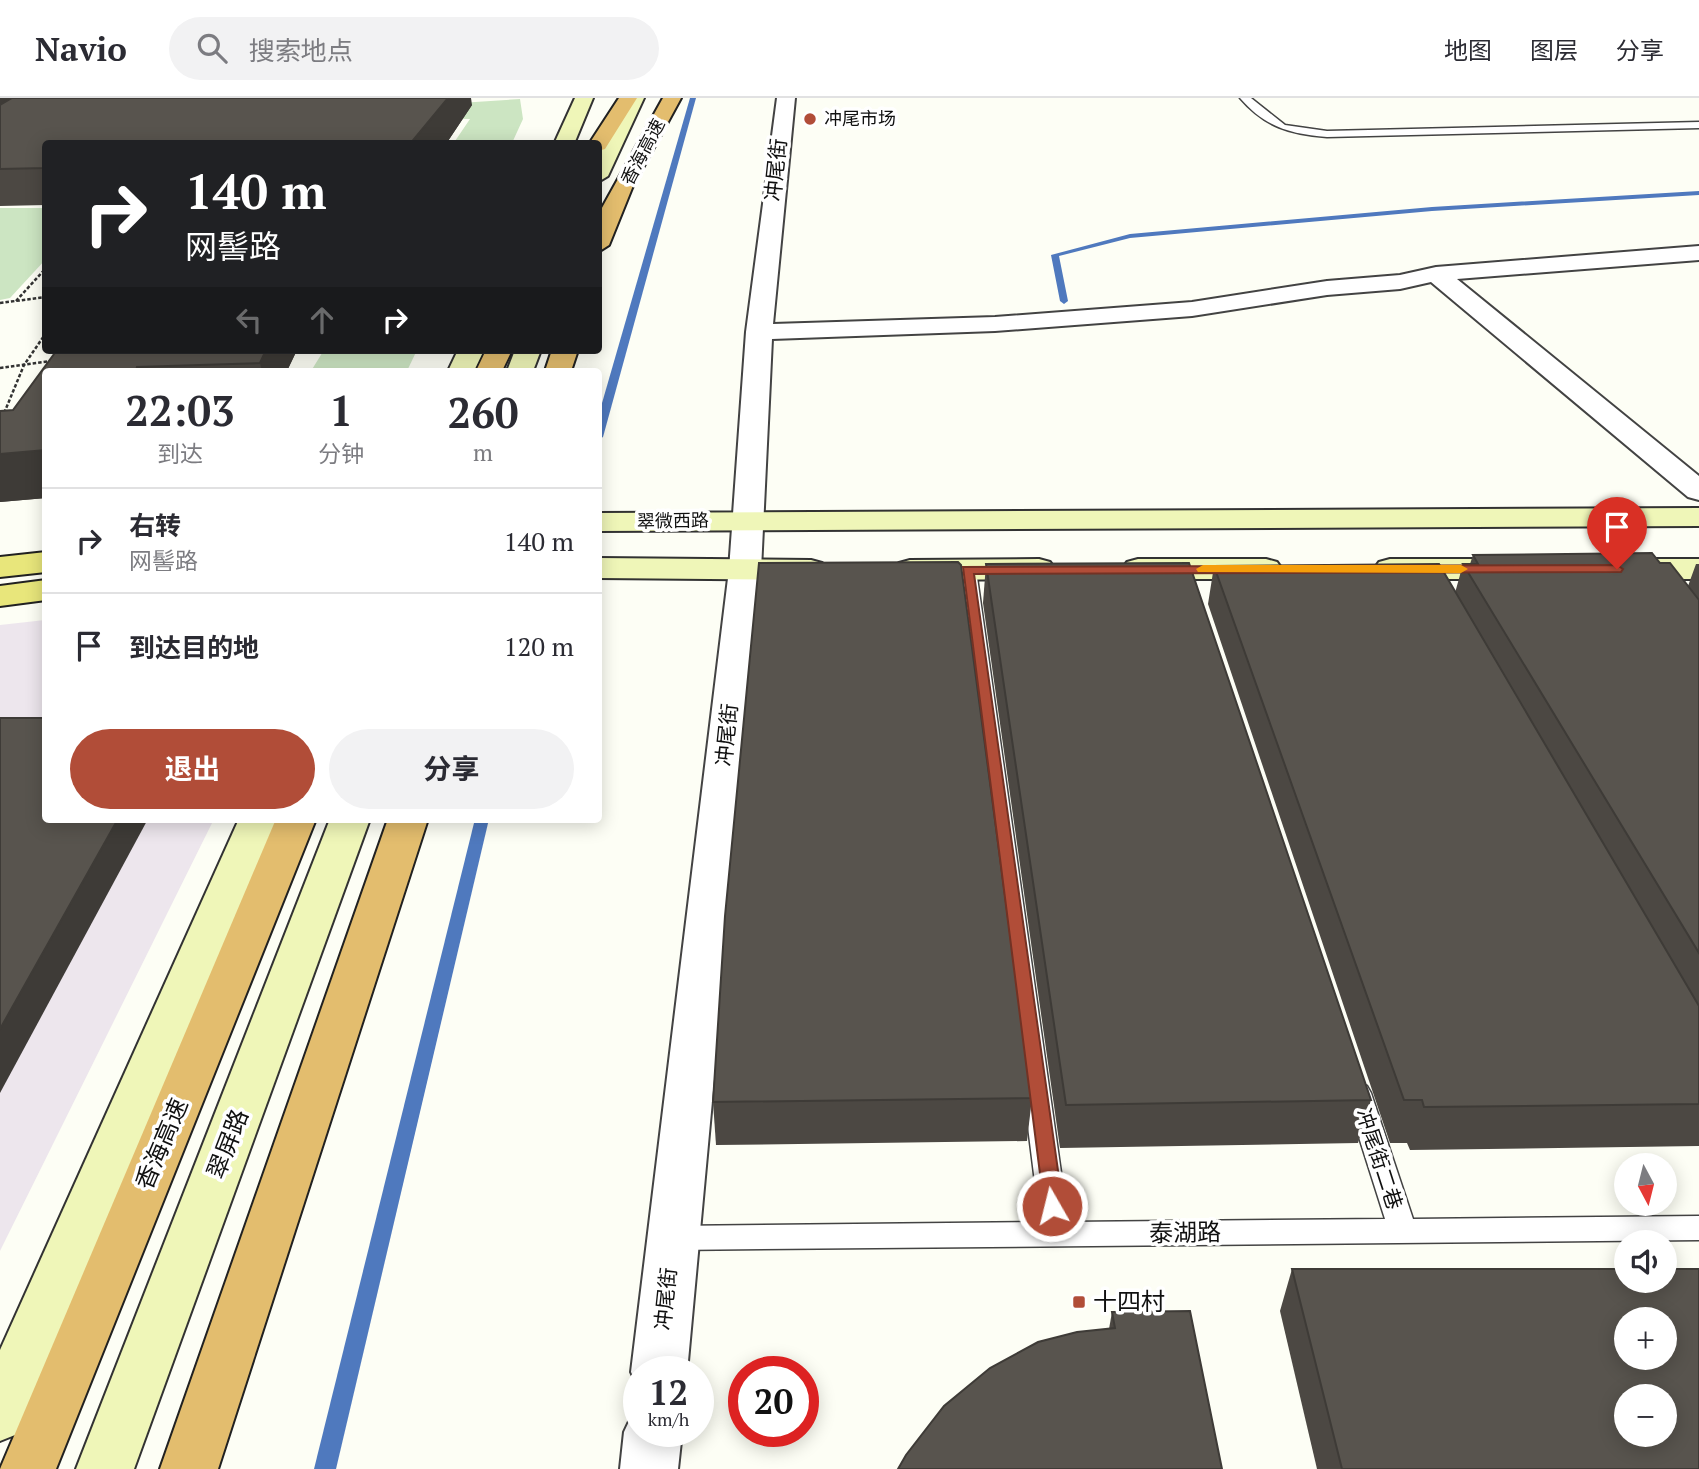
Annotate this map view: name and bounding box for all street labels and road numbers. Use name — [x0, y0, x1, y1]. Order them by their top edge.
street label: 香海高速 — [615, 114, 670, 189]
street label: 冲尾街 — [758, 137, 792, 203]
street label: 翠微西路 — [637, 507, 709, 533]
street label: 冲尾街 — [709, 702, 743, 768]
street label: 香海高速 — [128, 1093, 195, 1194]
street label: 翠屏路 — [199, 1104, 255, 1183]
street label: 冲尾街二巷 — [1350, 1104, 1409, 1213]
street label: 泰湖路 — [1149, 1215, 1221, 1249]
street label: 冲尾街 — [648, 1266, 682, 1332]

